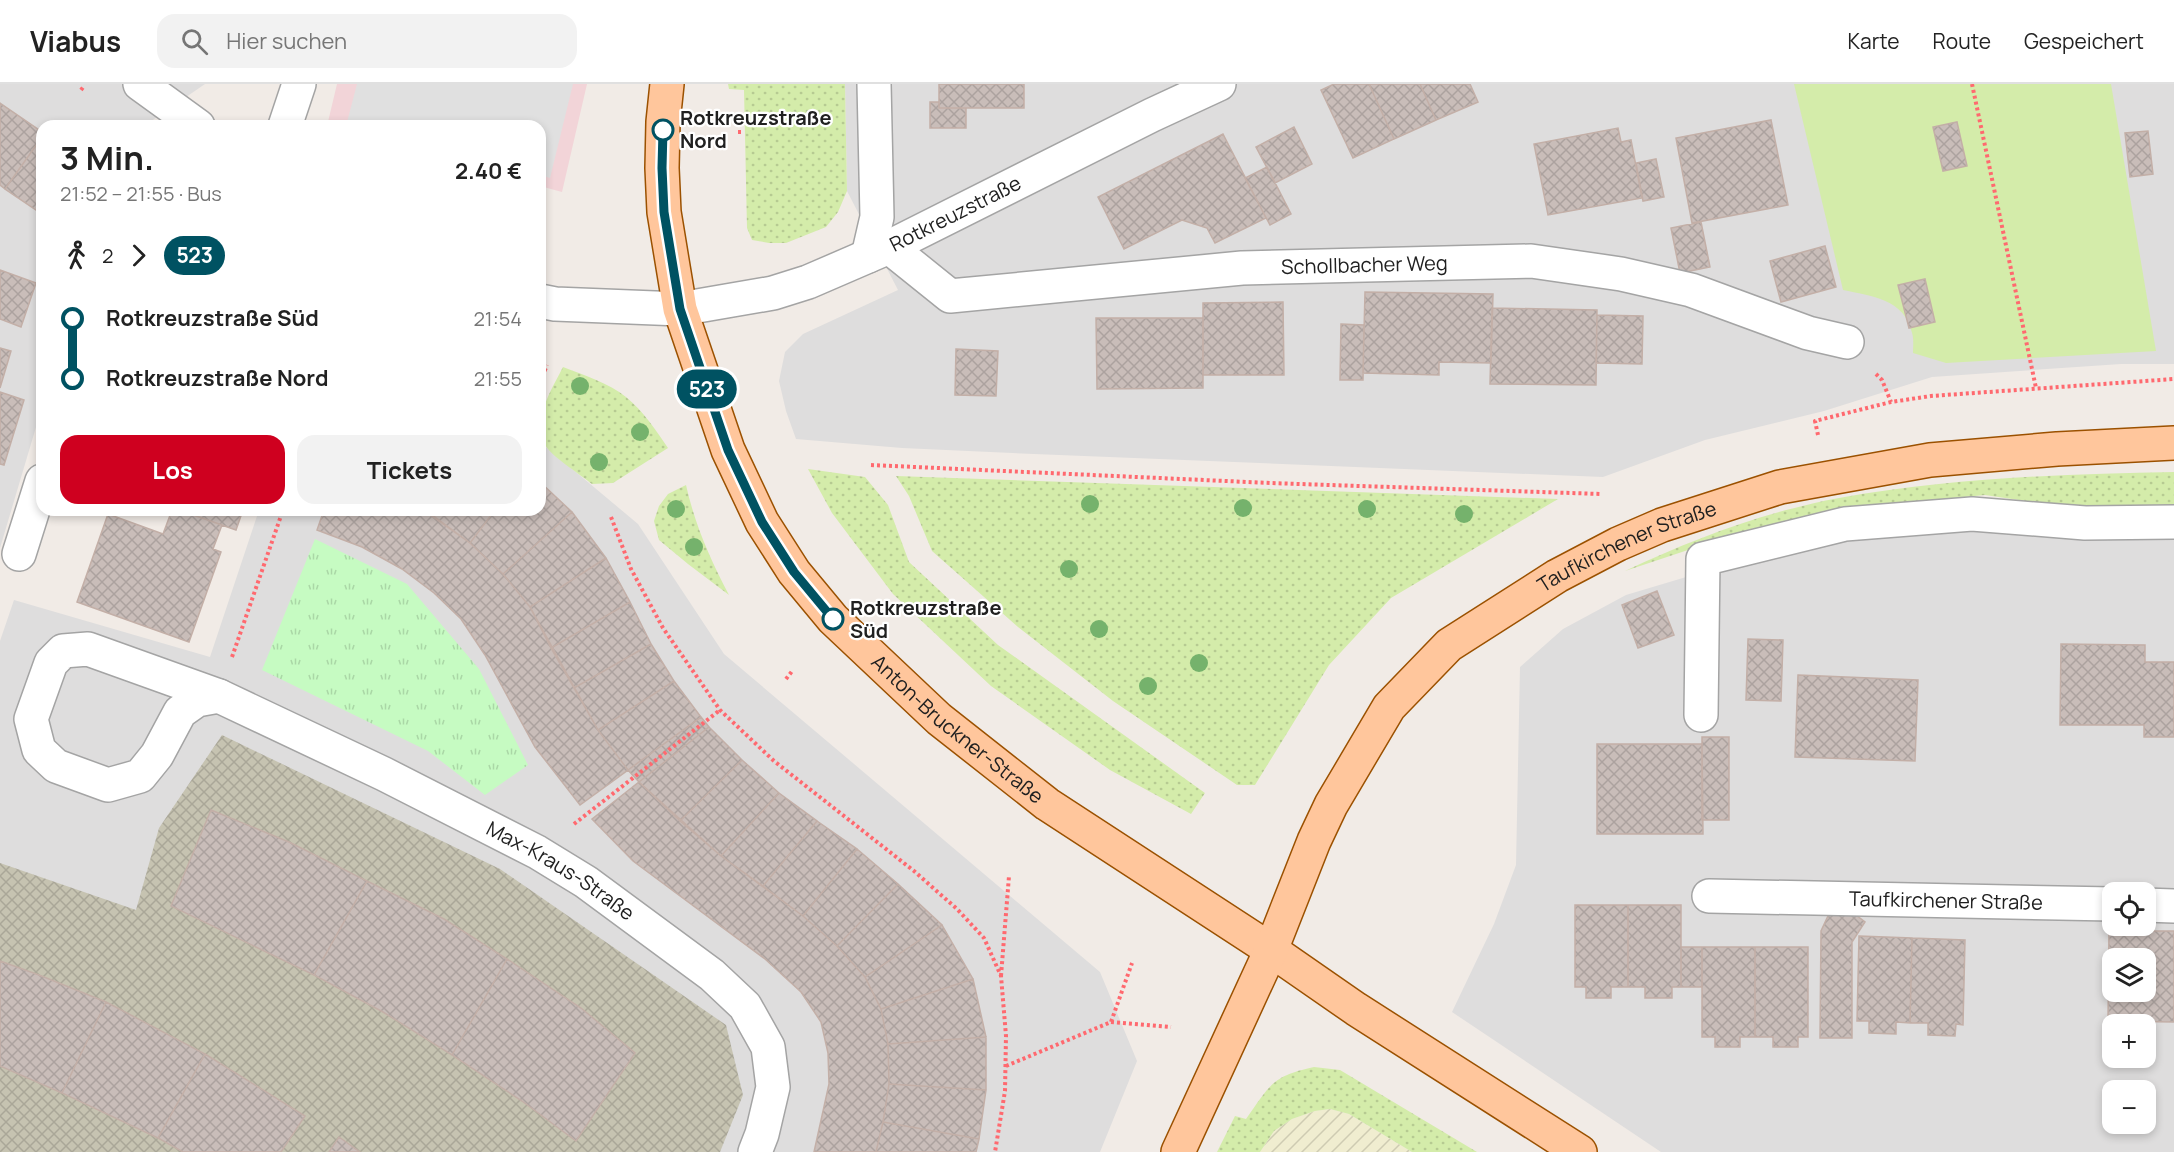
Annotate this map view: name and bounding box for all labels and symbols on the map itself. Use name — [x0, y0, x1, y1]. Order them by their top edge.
place label: Rotkreuzstraße Nord — [680, 104, 831, 154]
marker: Rotkreuzstraße Nord — [652, 119, 674, 141]
street label: Rotkreuzstraße — [885, 169, 1025, 258]
street label: Schollbacher Weg — [1281, 249, 1448, 280]
line badge: 523 — [672, 370, 742, 408]
street label: Taufkirchener Straße — [1532, 494, 1720, 598]
place label: Rotkreuzstraße Süd — [850, 594, 1001, 644]
marker: Rotkreuzstraße Süd — [822, 608, 844, 630]
street label: Anton-Bruckner-Straße — [866, 648, 1050, 809]
street label: Max-Kraus-Straße — [482, 815, 640, 926]
street label: Taufkirchener Straße — [1849, 885, 2043, 916]

